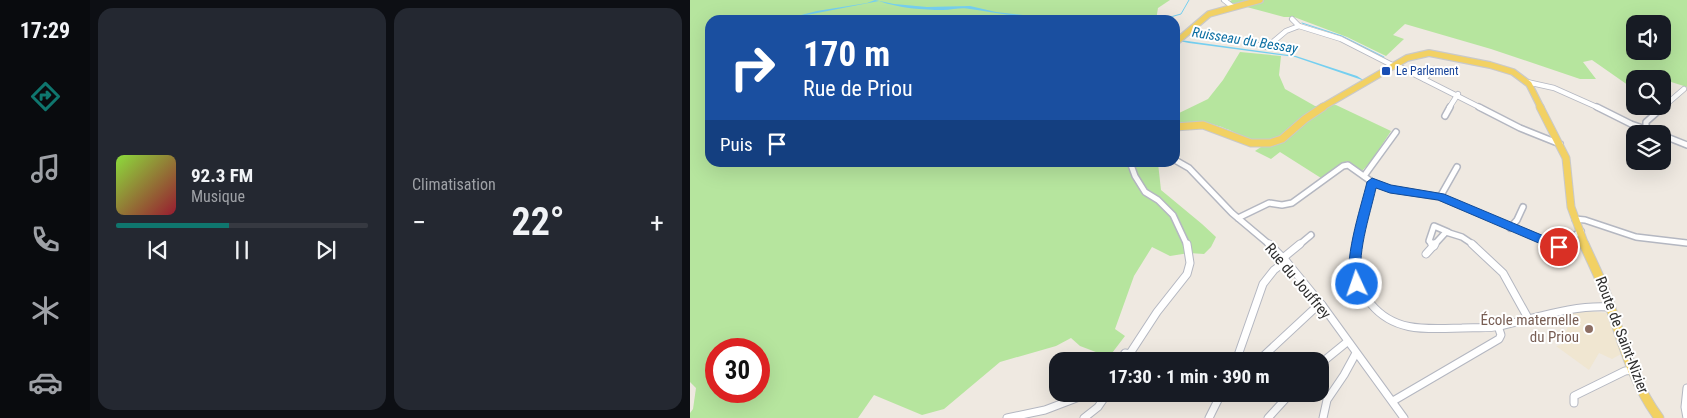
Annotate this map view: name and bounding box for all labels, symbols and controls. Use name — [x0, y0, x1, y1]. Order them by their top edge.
map controls — [1626, 15, 1671, 170]
button: sound — [1626, 15, 1671, 60]
text: 17:29 — [20, 18, 70, 43]
water label: Ruisseau du Bessay — [1191, 24, 1299, 56]
text: 170 m — [803, 34, 890, 75]
icon: right — [720, 35, 785, 100]
place label: Le Parlement — [1396, 64, 1459, 78]
marker: Le Parlement — [1380, 65, 1392, 77]
button: search — [1626, 70, 1671, 115]
text: Rue de Priou — [803, 76, 913, 101]
icon: directions — [28, 79, 63, 114]
button: layers — [1626, 125, 1671, 170]
icon: arrive — [763, 130, 791, 158]
text: Puis — [720, 133, 753, 156]
icon: music — [28, 151, 63, 186]
text: 92.3 FM — [191, 164, 253, 187]
text: Climatisation — [412, 175, 496, 194]
text: Musique — [191, 187, 245, 206]
text: 22° — [511, 200, 565, 244]
text: − — [412, 206, 426, 239]
text: + — [650, 206, 664, 239]
icon: phone — [28, 222, 63, 257]
pin — [1538, 226, 1580, 268]
icon: arrive — [1545, 233, 1573, 261]
icon: previous — [144, 236, 172, 264]
icon: pause — [228, 236, 256, 264]
icon: next — [312, 236, 340, 264]
street label: Rue du Jouffrey — [1261, 240, 1335, 322]
position arrow — [1330, 257, 1382, 309]
street label: Route de Saint-Nizier — [1591, 274, 1653, 396]
icon: climate — [28, 293, 63, 328]
place label: École maternelle du Priou — [1481, 311, 1579, 346]
marker: École maternelle du Priou — [1583, 323, 1595, 335]
speed limit sign: 30 — [705, 338, 770, 403]
icon: car — [28, 365, 63, 400]
text: 17:30 · 1 min · 390 m — [1108, 365, 1270, 388]

